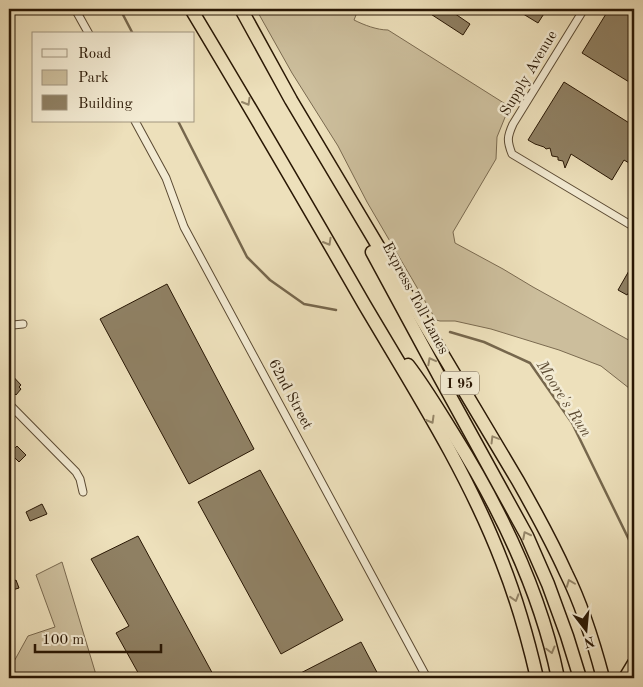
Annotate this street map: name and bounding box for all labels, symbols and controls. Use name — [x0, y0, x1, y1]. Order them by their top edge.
street label: Supply Avenue — [498, 28, 561, 119]
legend — [32, 32, 195, 122]
text: Road — [78, 47, 112, 62]
text: Park — [78, 71, 109, 86]
text: Building — [78, 97, 133, 112]
one-way arrow — [240, 97, 250, 106]
one-way arrow — [322, 237, 332, 246]
street label: Express Toll Lanes — [379, 240, 451, 357]
street label: 62nd Street — [265, 357, 314, 432]
water label: Moore's Run — [532, 357, 594, 440]
one-way arrow — [427, 358, 437, 367]
road number: I 95 — [441, 372, 479, 394]
one-way arrow — [425, 414, 435, 423]
one-way arrow — [490, 436, 500, 445]
one-way arrow — [522, 531, 532, 540]
one-way arrow — [566, 579, 576, 587]
one-way arrow — [509, 593, 519, 602]
north arrow — [560, 604, 610, 654]
scale bar — [35, 622, 161, 654]
text: 100 m — [42, 633, 84, 648]
text: N — [582, 633, 596, 650]
one-way arrow — [545, 646, 556, 655]

